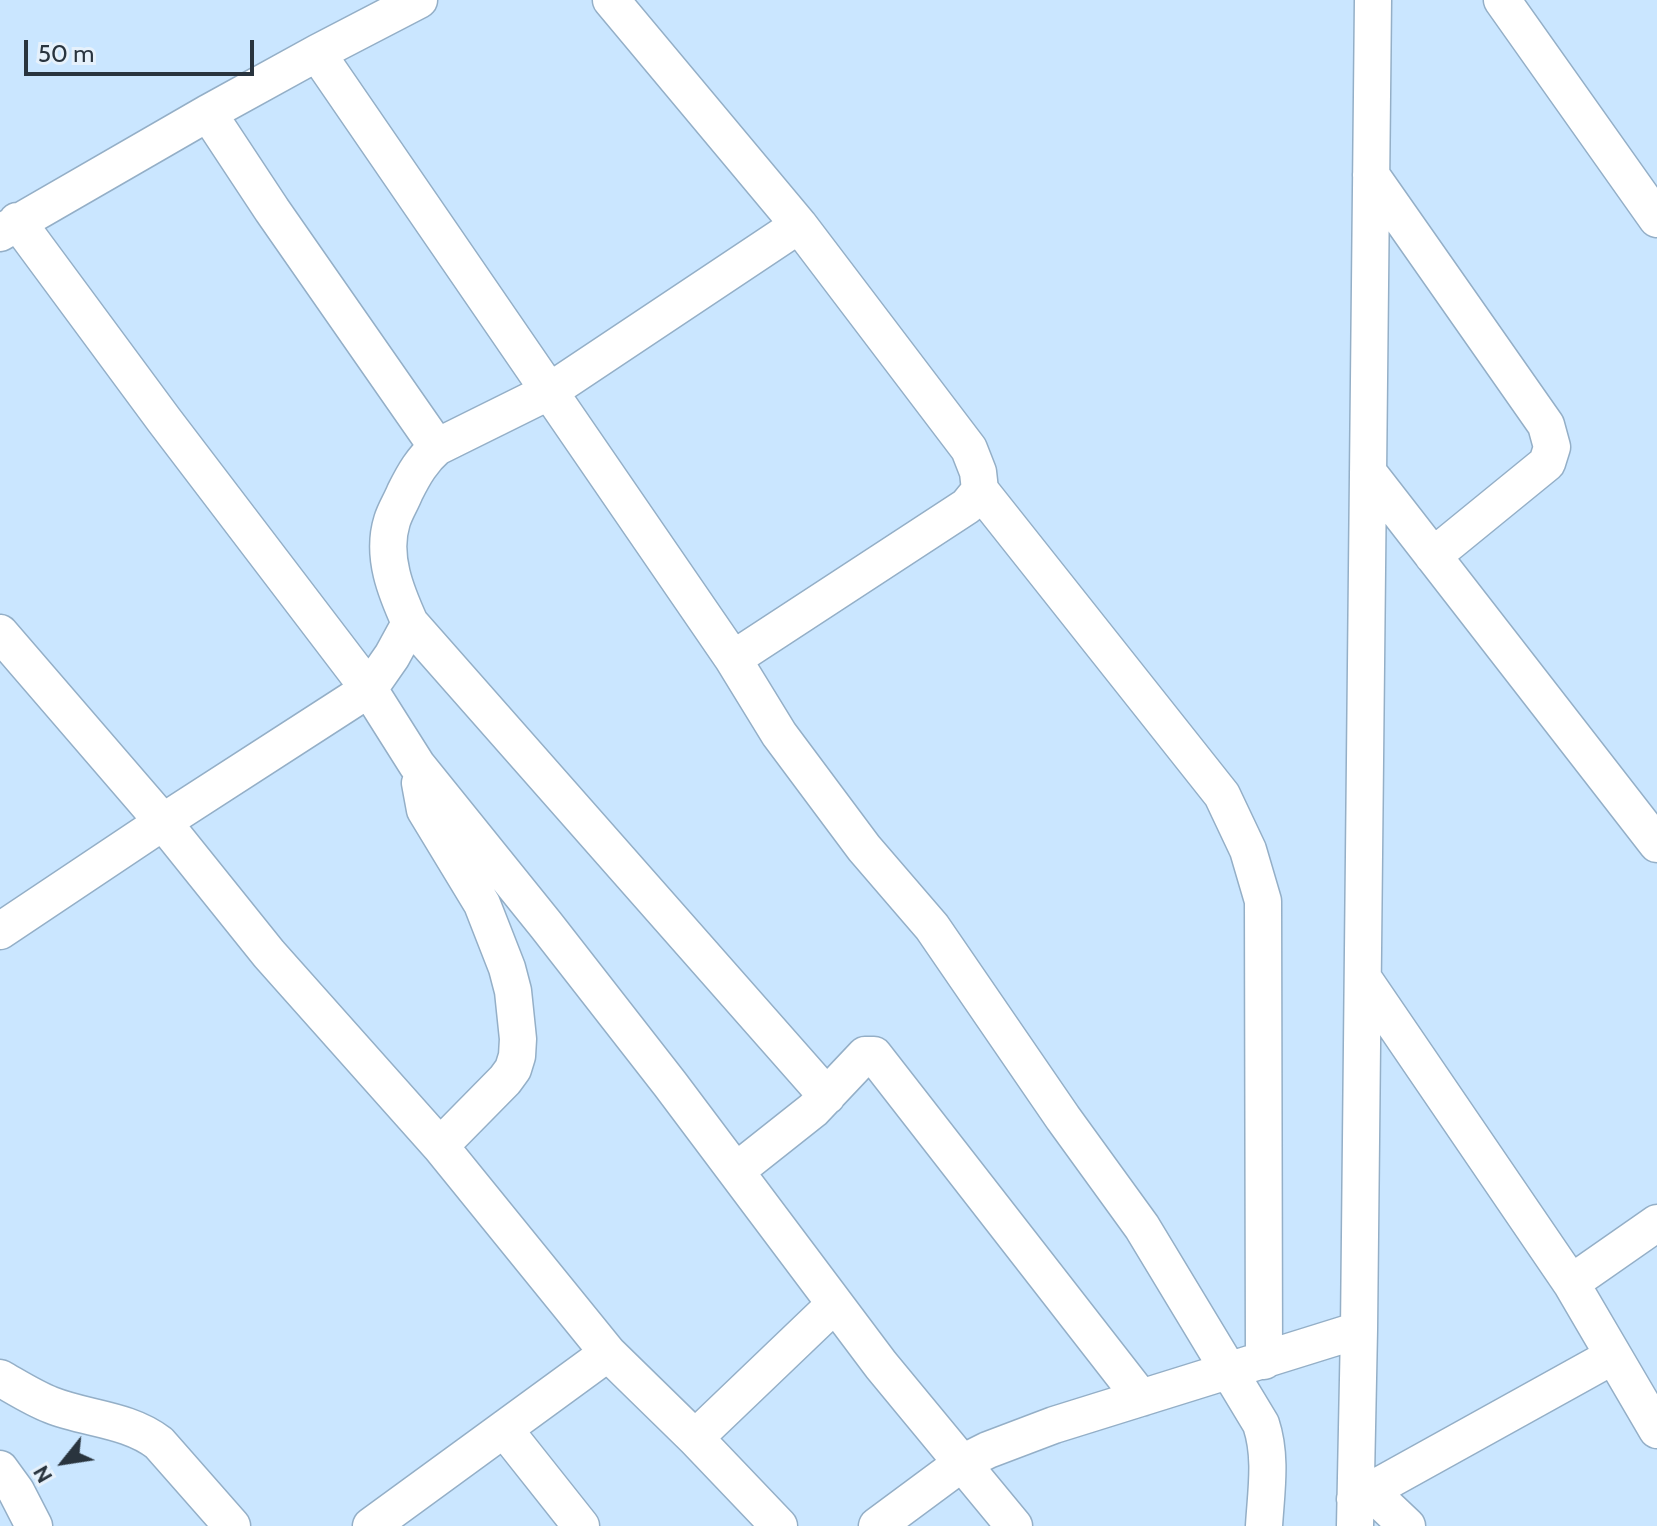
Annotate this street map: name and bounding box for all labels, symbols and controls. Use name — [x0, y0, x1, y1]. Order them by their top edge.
scale bar — [28, 24, 258, 74]
text: 50 m — [38, 39, 94, 68]
north arrow — [24, 1422, 104, 1502]
text: N — [27, 1461, 58, 1488]

